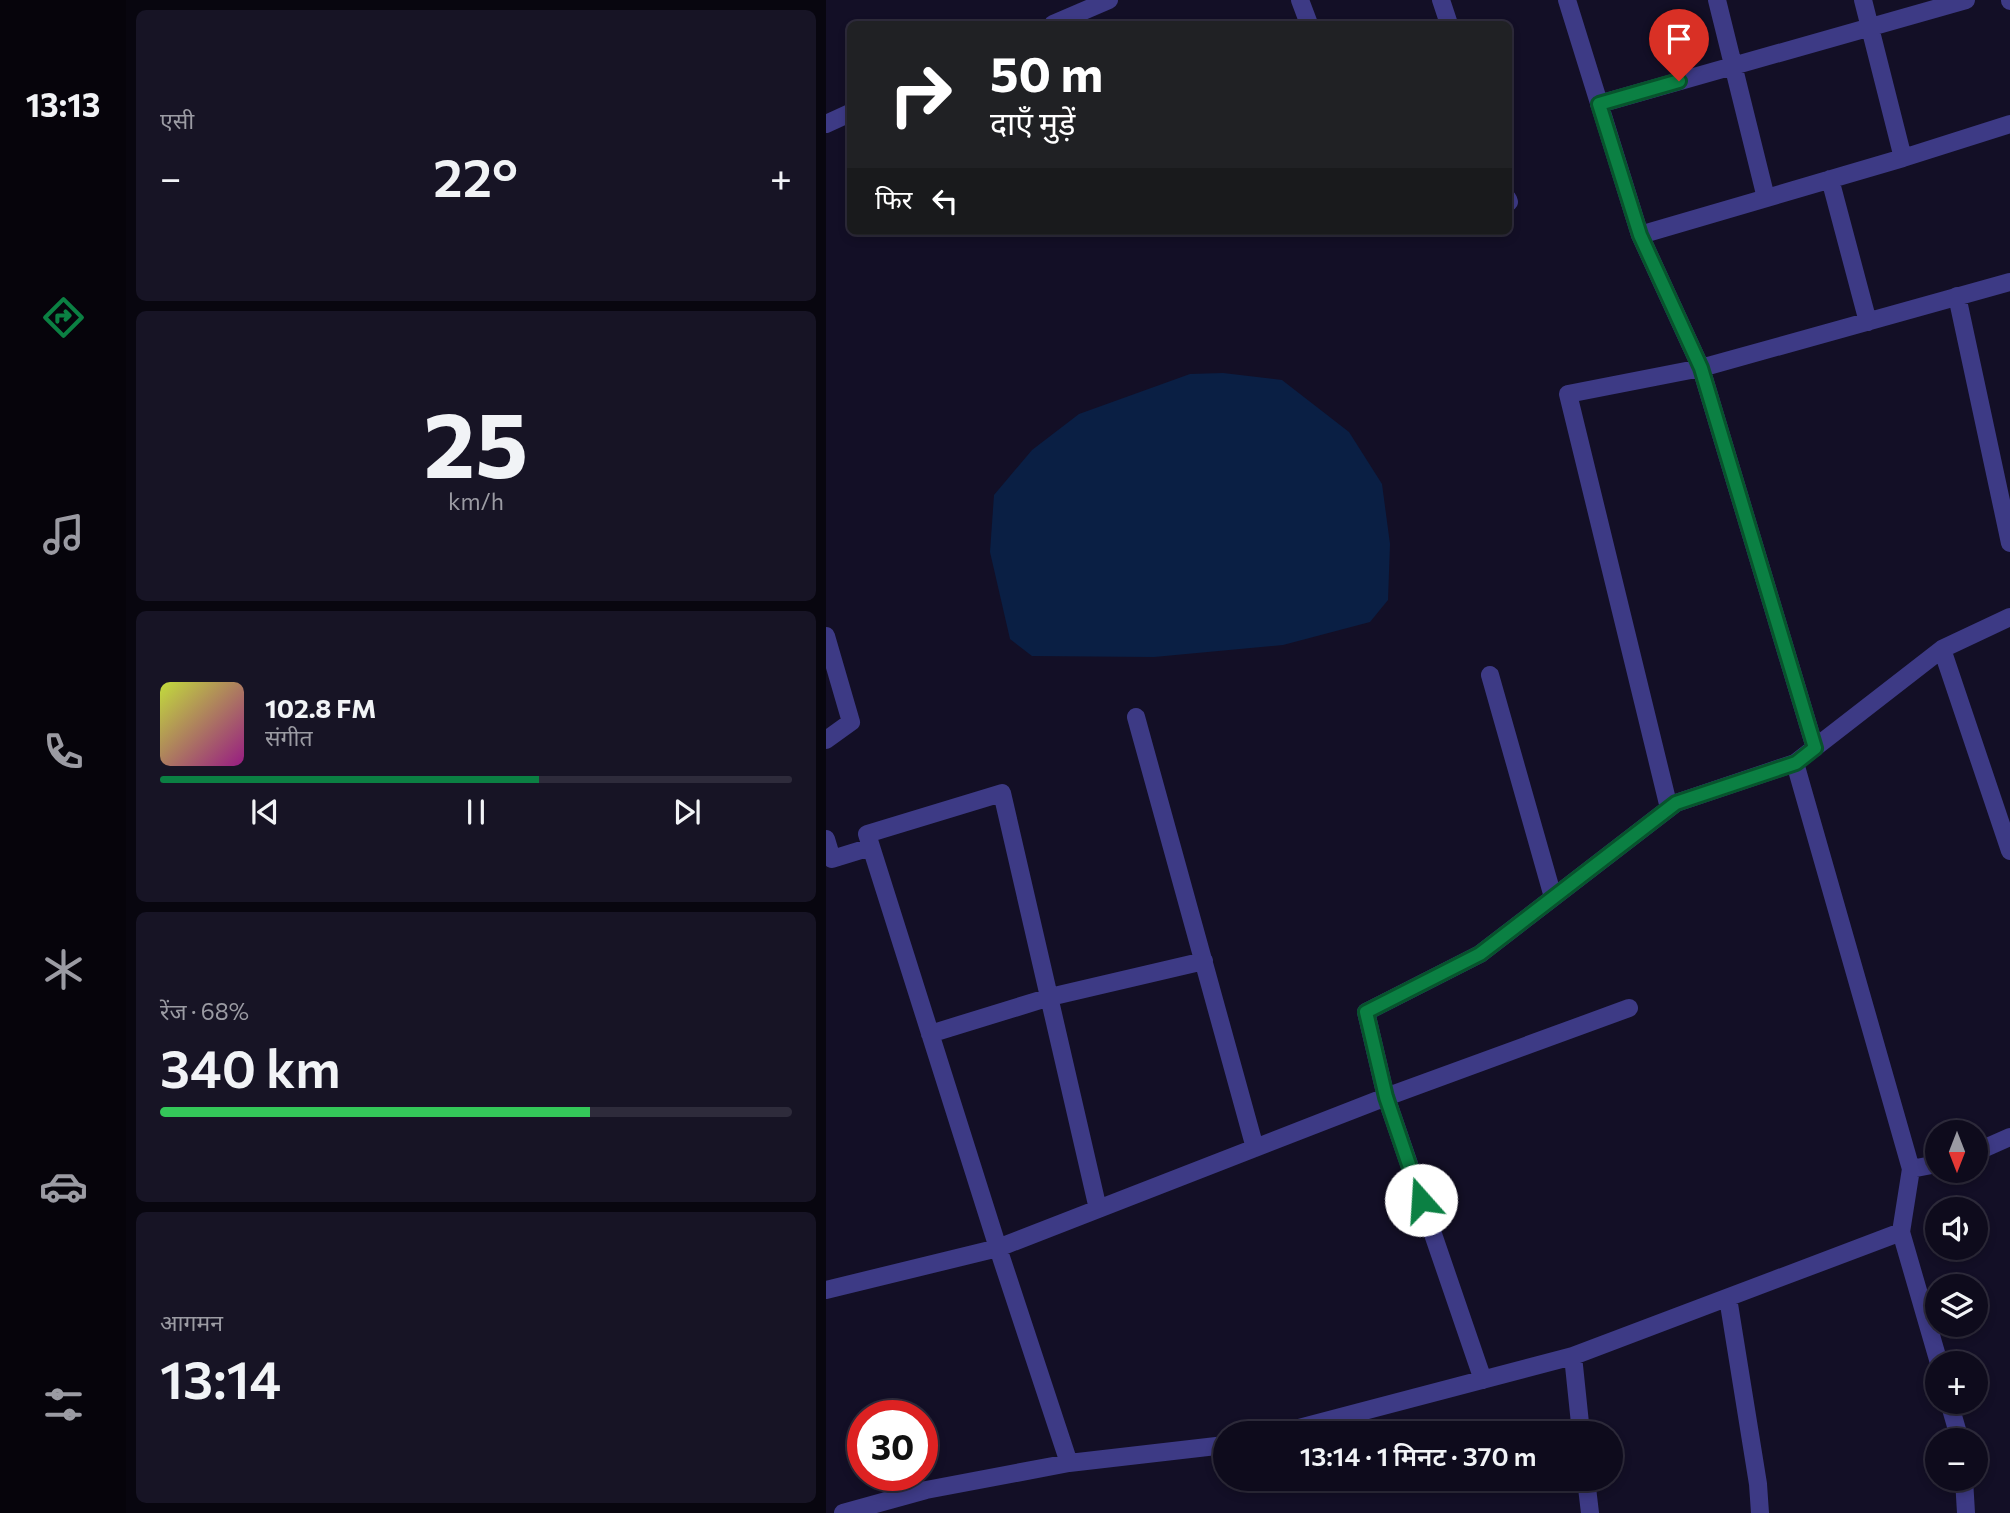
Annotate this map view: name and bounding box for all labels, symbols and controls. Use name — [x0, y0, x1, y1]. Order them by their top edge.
pin — [1649, 9, 1709, 81]
icon: arrive — [1660, 20, 1698, 58]
text: 50 m — [990, 42, 1103, 102]
icon: right — [875, 49, 966, 140]
text: 13:13 — [26, 84, 100, 124]
text: दाएँ मुड़ें — [990, 102, 1075, 142]
text: एसी — [160, 106, 194, 134]
text: 22° — [433, 144, 518, 208]
text: − — [160, 153, 182, 200]
text: + — [770, 153, 792, 200]
icon: left — [926, 182, 964, 220]
text: फिर — [875, 183, 912, 214]
icon: directions — [39, 293, 88, 342]
text: 25 — [424, 385, 528, 497]
text: km/h — [448, 487, 504, 515]
icon: music — [39, 510, 88, 559]
text: 102.8 FM — [265, 692, 376, 723]
text: संगीत — [265, 723, 313, 751]
icon: phone — [39, 727, 88, 776]
icon: previous — [246, 793, 284, 831]
icon: pause — [457, 793, 495, 831]
icon: next — [668, 793, 706, 831]
icon: climate — [39, 945, 88, 994]
text: रेंज · 68% — [160, 997, 249, 1025]
text: 340 km — [160, 1035, 341, 1099]
north arrow — [1925, 1120, 1988, 1183]
map controls — [1925, 1120, 1988, 1491]
icon: car — [39, 1162, 88, 1211]
position arrow — [1384, 1163, 1458, 1237]
button: sound — [1925, 1197, 1988, 1260]
button: layers — [1925, 1274, 1988, 1337]
text: आगमन — [160, 1308, 223, 1336]
text: 13:14 — [160, 1346, 281, 1410]
button: + — [1925, 1351, 1988, 1414]
icon: filters — [39, 1380, 88, 1429]
speed limit sign: 30 — [847, 1400, 938, 1491]
button: − — [1925, 1428, 1988, 1491]
text: 13:14 · 1 मिनट · 370 m — [1300, 1440, 1536, 1471]

